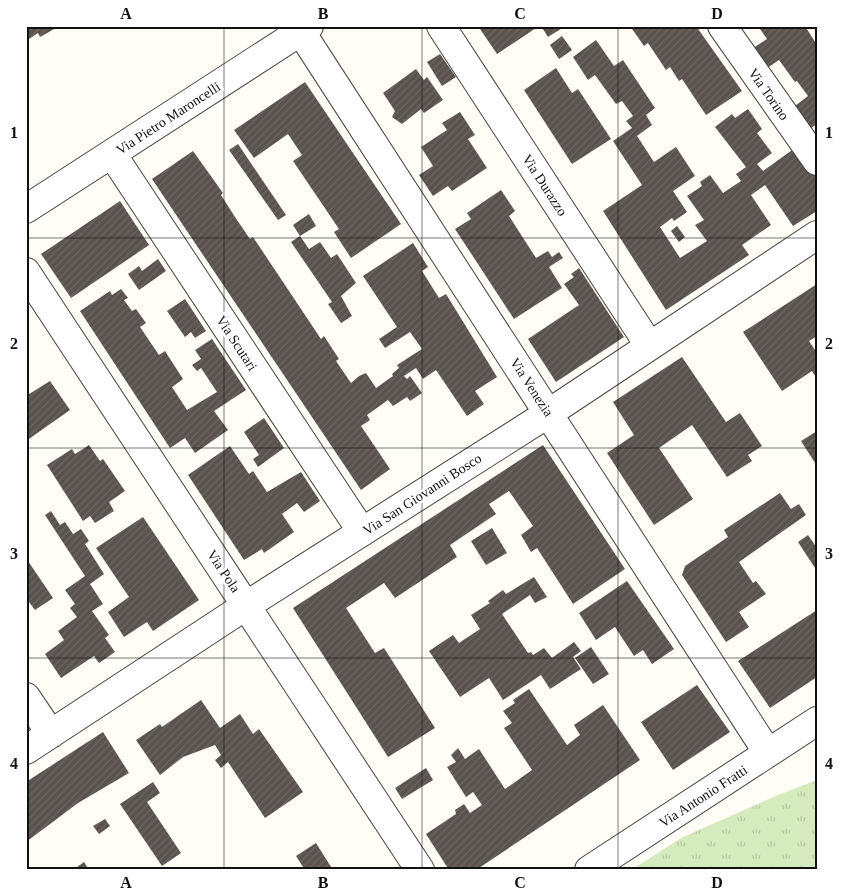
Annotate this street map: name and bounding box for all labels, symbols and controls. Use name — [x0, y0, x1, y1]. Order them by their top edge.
text: A — [120, 5, 132, 22]
text: B — [318, 5, 329, 22]
text: C — [514, 5, 526, 22]
text: D — [711, 5, 723, 22]
street label: Via Torino — [745, 66, 792, 123]
street label: Via Pietro Maroncelli — [113, 79, 223, 158]
text: 1 — [10, 124, 18, 141]
text: 1 — [825, 124, 833, 141]
street label: Via Durazzo — [519, 152, 570, 219]
street label: Via Scutari — [213, 313, 260, 374]
text: 2 — [10, 335, 18, 352]
text: 2 — [825, 335, 833, 352]
street label: Via Venezia — [507, 355, 557, 420]
street label: Via San Giovanni Bosco — [360, 451, 484, 538]
text: 3 — [10, 545, 18, 562]
text: 3 — [825, 545, 833, 562]
street label: Via Pola — [204, 547, 244, 596]
text: 4 — [10, 755, 18, 772]
text: 4 — [825, 755, 833, 772]
street label: Via Antonio Fratti — [656, 762, 750, 830]
text: A — [120, 874, 132, 891]
text: B — [318, 874, 329, 891]
text: C — [514, 874, 526, 891]
text: D — [711, 874, 723, 891]

